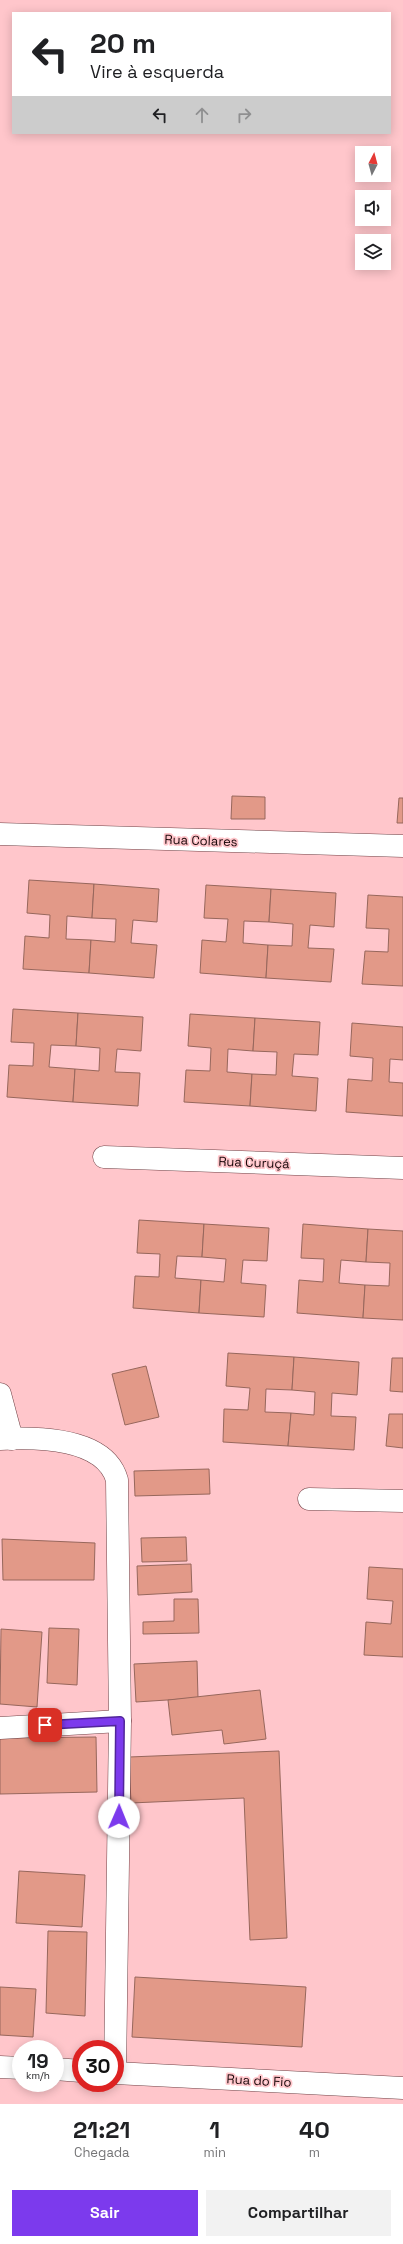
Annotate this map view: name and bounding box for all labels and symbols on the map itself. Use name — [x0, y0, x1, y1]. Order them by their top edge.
north arrow — [355, 146, 391, 182]
street label: Rua Colares — [164, 831, 238, 850]
street label: Rua Curuçá — [218, 1153, 290, 1172]
pin — [28, 1708, 62, 1742]
position arrow — [98, 1796, 140, 1838]
speed limit sign: 30 — [72, 2040, 124, 2092]
street label: Rua do Fio — [226, 2070, 292, 2091]

